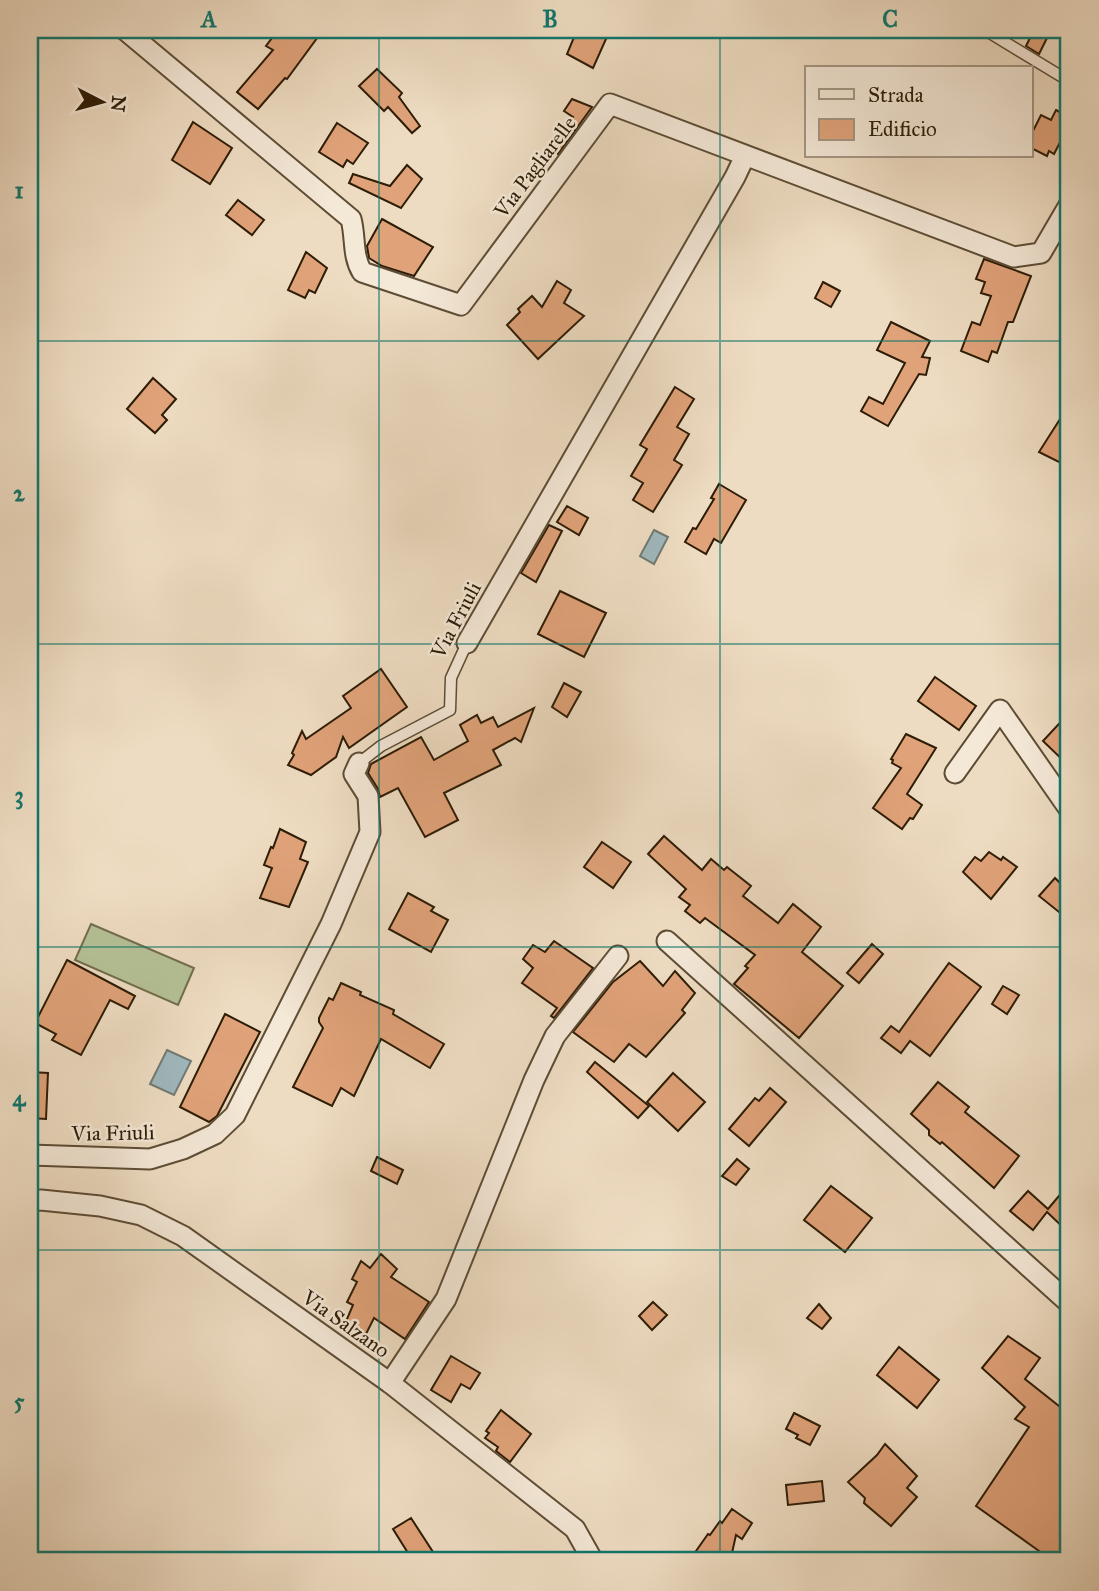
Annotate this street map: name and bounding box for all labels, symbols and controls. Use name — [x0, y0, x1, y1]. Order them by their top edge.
text: A — [199, 5, 217, 33]
text: B — [542, 5, 558, 33]
text: C — [882, 5, 898, 33]
north arrow — [66, 66, 136, 136]
legend — [805, 66, 1032, 158]
text: Strada — [868, 82, 924, 108]
text: N — [106, 95, 131, 113]
street label: Via Pagliarelle — [488, 111, 582, 224]
text: Edificio — [868, 116, 937, 142]
text: 1 — [14, 176, 24, 204]
text: 2 — [13, 479, 25, 507]
street label: Via Friuli — [425, 577, 487, 664]
text: 3 — [14, 781, 24, 810]
text: 4 — [13, 1084, 27, 1112]
street label: Via Friuli — [70, 1119, 155, 1147]
street label: Via Salzano — [296, 1284, 395, 1364]
text: 5 — [14, 1387, 25, 1415]

